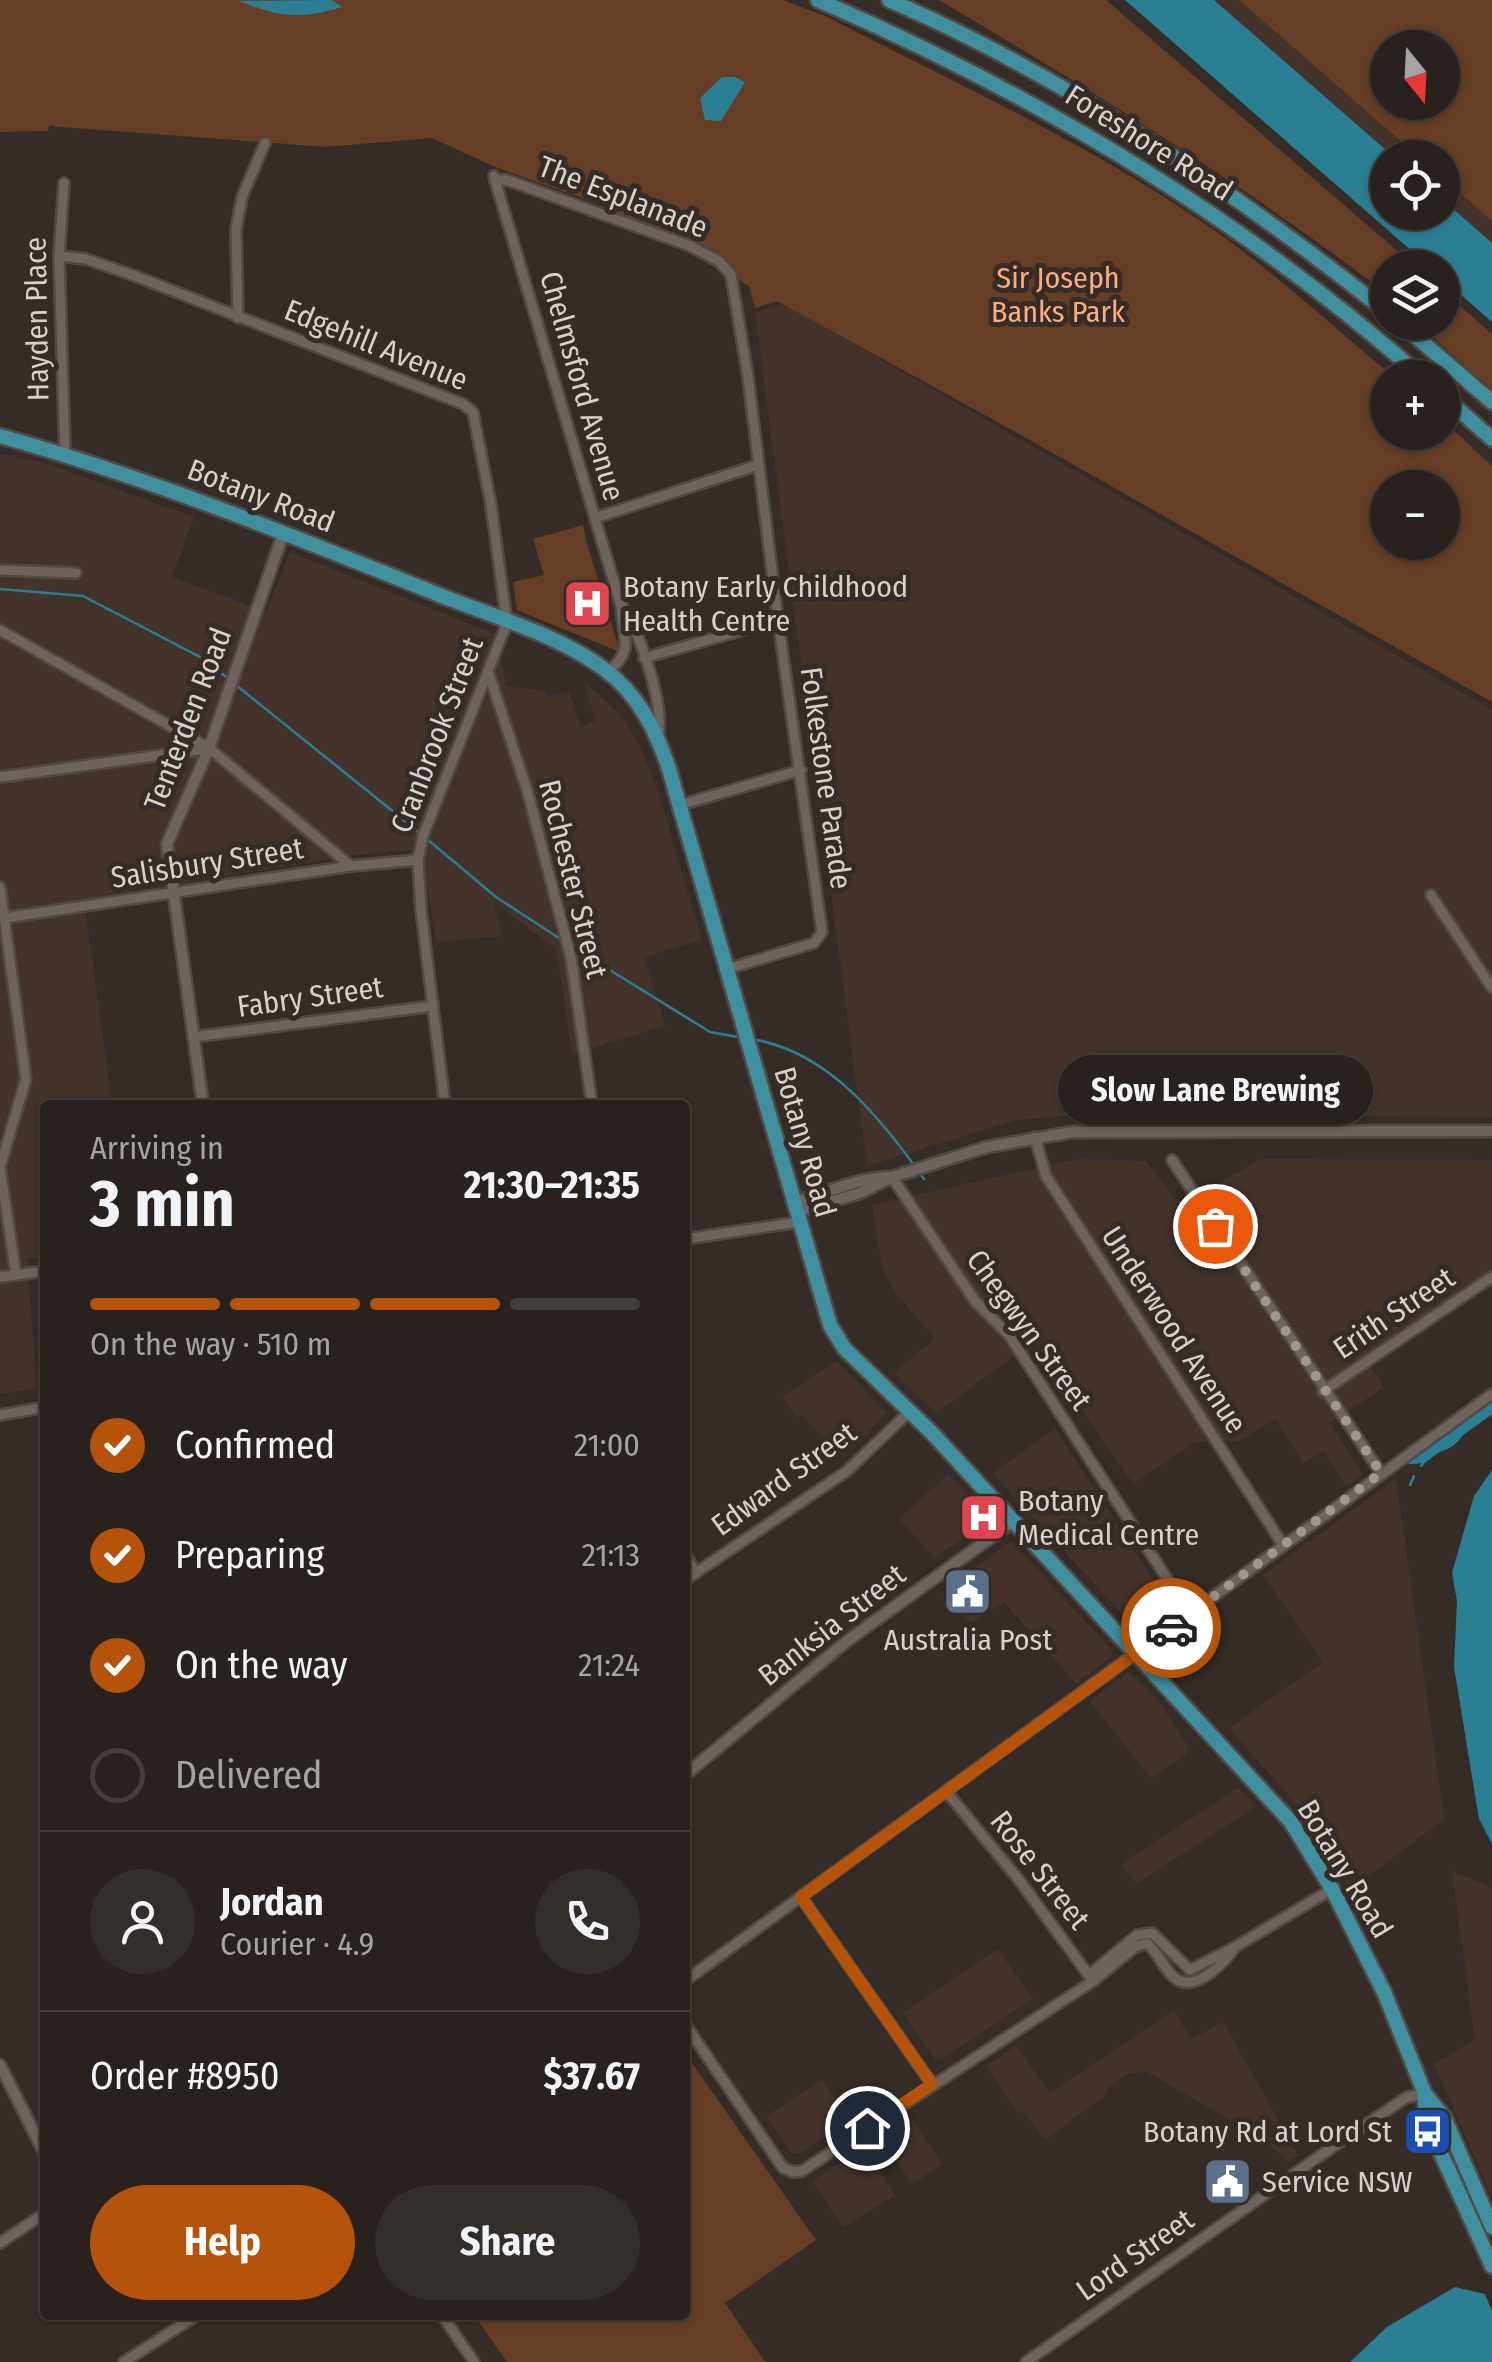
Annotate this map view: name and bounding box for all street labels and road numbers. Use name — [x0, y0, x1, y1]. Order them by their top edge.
street label: Foreshore Road — [1059, 77, 1239, 209]
street label: The Esplanade — [533, 148, 713, 246]
street label: Hayden Place — [18, 236, 56, 402]
street label: Chelmsford Avenue — [532, 267, 632, 505]
street label: Edgehill Avenue — [279, 292, 473, 398]
street label: Botany Road — [182, 451, 340, 541]
street label: Tenterden Road — [137, 623, 239, 815]
street label: Cranbrook Street — [383, 632, 491, 838]
street label: Folkestone Parade — [793, 665, 859, 891]
street label: Rochester Street — [531, 776, 615, 982]
street label: Salisbury Street — [108, 830, 306, 896]
street label: Fabry Street — [235, 969, 385, 1025]
street label: Botany Road — [766, 1063, 844, 1221]
street label: Underwood Avenue — [1094, 1220, 1254, 1440]
street label: Chegwyn Street — [959, 1243, 1099, 1417]
street label: Erith Street — [1327, 1259, 1462, 1367]
street label: Edward Street — [705, 1414, 864, 1544]
street label: Banksia Street — [751, 1556, 913, 1694]
street label: Botany Road — [1290, 1793, 1400, 1945]
street label: Rose Street — [983, 1804, 1097, 1936]
street label: Lord Street — [1069, 2201, 1201, 2308]

